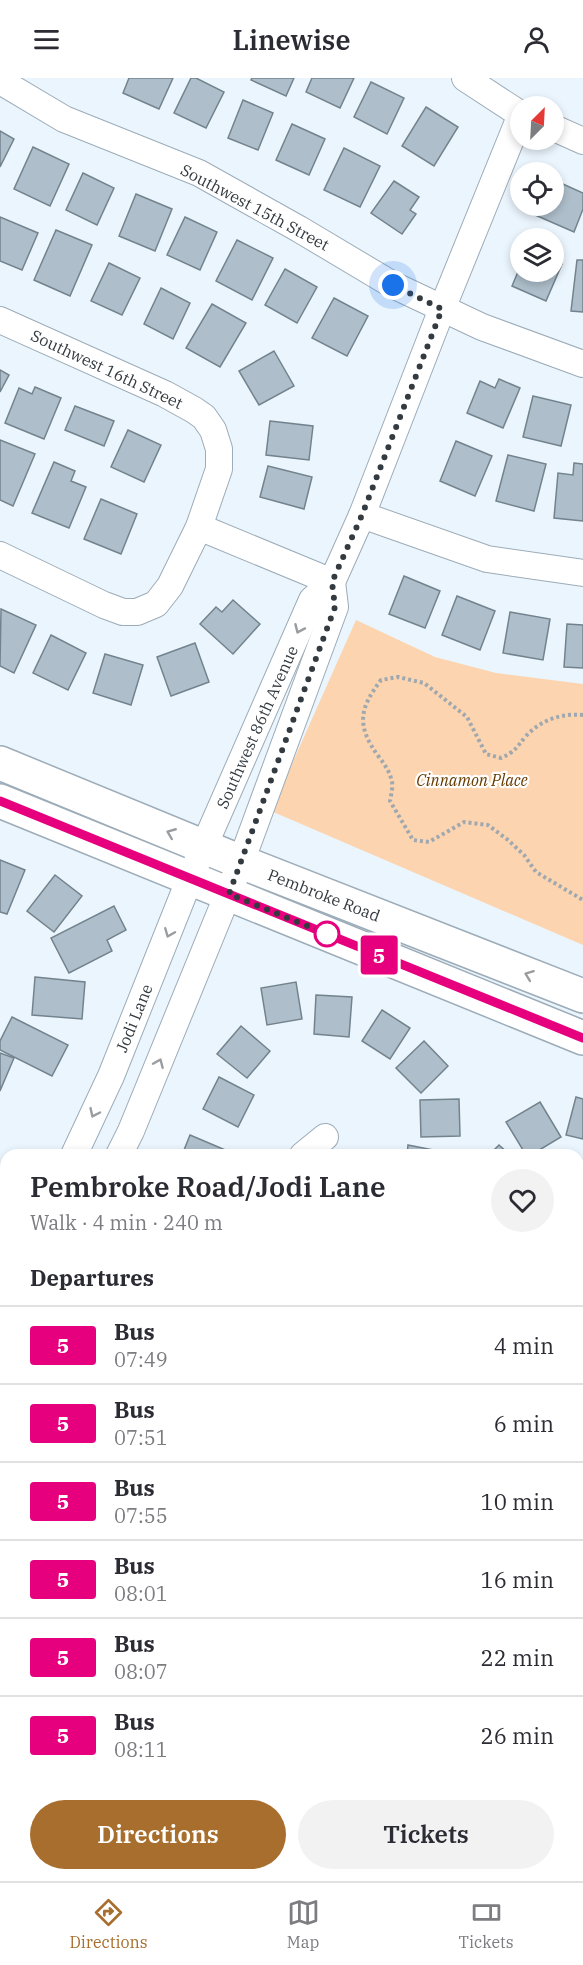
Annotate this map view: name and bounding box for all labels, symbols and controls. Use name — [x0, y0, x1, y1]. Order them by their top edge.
text: Linewise — [233, 22, 350, 57]
icon: menu — [30, 23, 63, 56]
icon: person — [520, 23, 553, 56]
north arrow — [510, 96, 564, 150]
map controls — [510, 96, 564, 282]
street label: Southwest 15th Street — [177, 159, 333, 255]
button: locate — [510, 162, 564, 216]
button: layers — [510, 228, 564, 282]
your location — [378, 270, 408, 300]
street label: Southwest 16th Street — [28, 325, 186, 413]
one-way arrow — [295, 623, 307, 634]
street label: Southwest 86th Avenue — [212, 642, 302, 812]
park label: Cinnamon Place — [416, 770, 528, 790]
one-way arrow — [167, 828, 177, 841]
street label: Pembroke Road — [265, 864, 383, 926]
unlabelled marker — [314, 921, 340, 947]
one-way arrow — [163, 927, 176, 937]
line badge: 5 — [360, 936, 398, 974]
text: 5 — [373, 941, 385, 969]
one-way arrow — [524, 969, 534, 982]
street label: Jodi Lane — [111, 981, 157, 1055]
one-way arrow — [152, 1058, 164, 1069]
one-way arrow — [89, 1106, 101, 1117]
text: Pembroke Road/Jodi Lane — [30, 1168, 386, 1205]
button: heart — [491, 1169, 554, 1232]
text: Walk · 4 min · 240 m — [30, 1209, 223, 1236]
text: Departures — [30, 1263, 154, 1292]
text: Bus — [114, 1317, 155, 1346]
text: 5 — [57, 1331, 69, 1359]
text: 4 min — [494, 1331, 554, 1360]
text: 07:49 — [114, 1346, 168, 1373]
text: Bus — [114, 1395, 155, 1424]
text: 5 — [57, 1409, 69, 1437]
text: 6 min — [494, 1409, 554, 1438]
text: 07:51 — [114, 1424, 168, 1451]
text: Bus — [114, 1473, 155, 1502]
text: 5 — [57, 1487, 69, 1515]
text: 10 min — [481, 1487, 554, 1516]
text: 07:55 — [114, 1502, 168, 1529]
text: Bus — [114, 1551, 155, 1580]
text: 5 — [57, 1565, 69, 1593]
text: 16 min — [481, 1565, 554, 1594]
text: 08:01 — [114, 1580, 168, 1607]
text: Bus — [114, 1629, 155, 1658]
text: 5 — [57, 1643, 69, 1671]
text: 22 min — [481, 1643, 554, 1672]
text: 08:07 — [114, 1658, 168, 1685]
text: Bus — [114, 1707, 155, 1736]
text: 5 — [57, 1721, 69, 1749]
text: 26 min — [481, 1721, 554, 1750]
text: 08:11 — [114, 1736, 168, 1763]
button: Directions — [30, 1800, 286, 1869]
button: Tickets — [298, 1800, 554, 1869]
tab: Directions — [70, 1896, 148, 1952]
tab: Map — [287, 1896, 320, 1952]
tab: Tickets — [459, 1896, 513, 1952]

